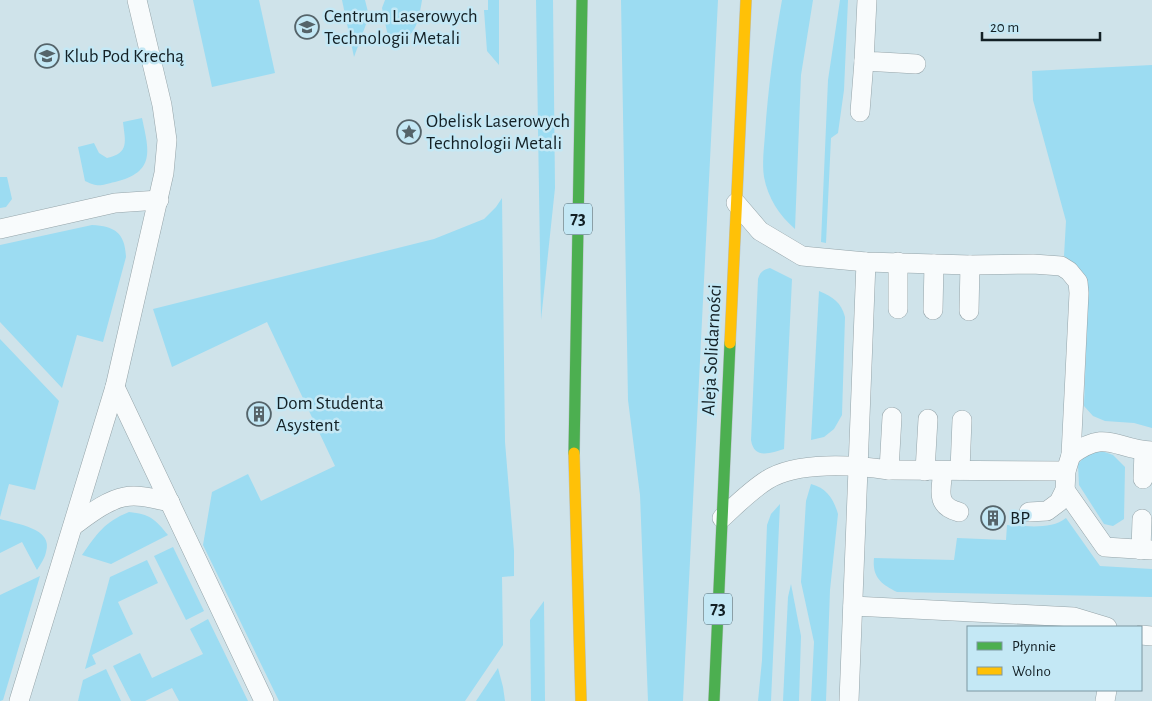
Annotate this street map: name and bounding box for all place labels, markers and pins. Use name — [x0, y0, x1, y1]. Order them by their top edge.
place label: Centrum Laserowych Technologii Metali — [324, 7, 478, 48]
school or university icon: Centrum Laserowych Technologii Metali — [294, 14, 320, 40]
school or university icon: Klub Pod Krechą — [34, 43, 60, 69]
place label: Klub Pod Krechą — [64, 47, 184, 66]
place label: Obelisk Laserowych Technologii Metali — [426, 112, 570, 153]
place icon: Obelisk Laserowych Technologii Metali — [396, 119, 422, 145]
place label: Dom Studenta Asystent — [276, 394, 384, 435]
building icon: Dom Studenta Asystent — [246, 401, 272, 427]
building icon: BP — [980, 505, 1006, 531]
place label: BP — [1010, 509, 1030, 528]

